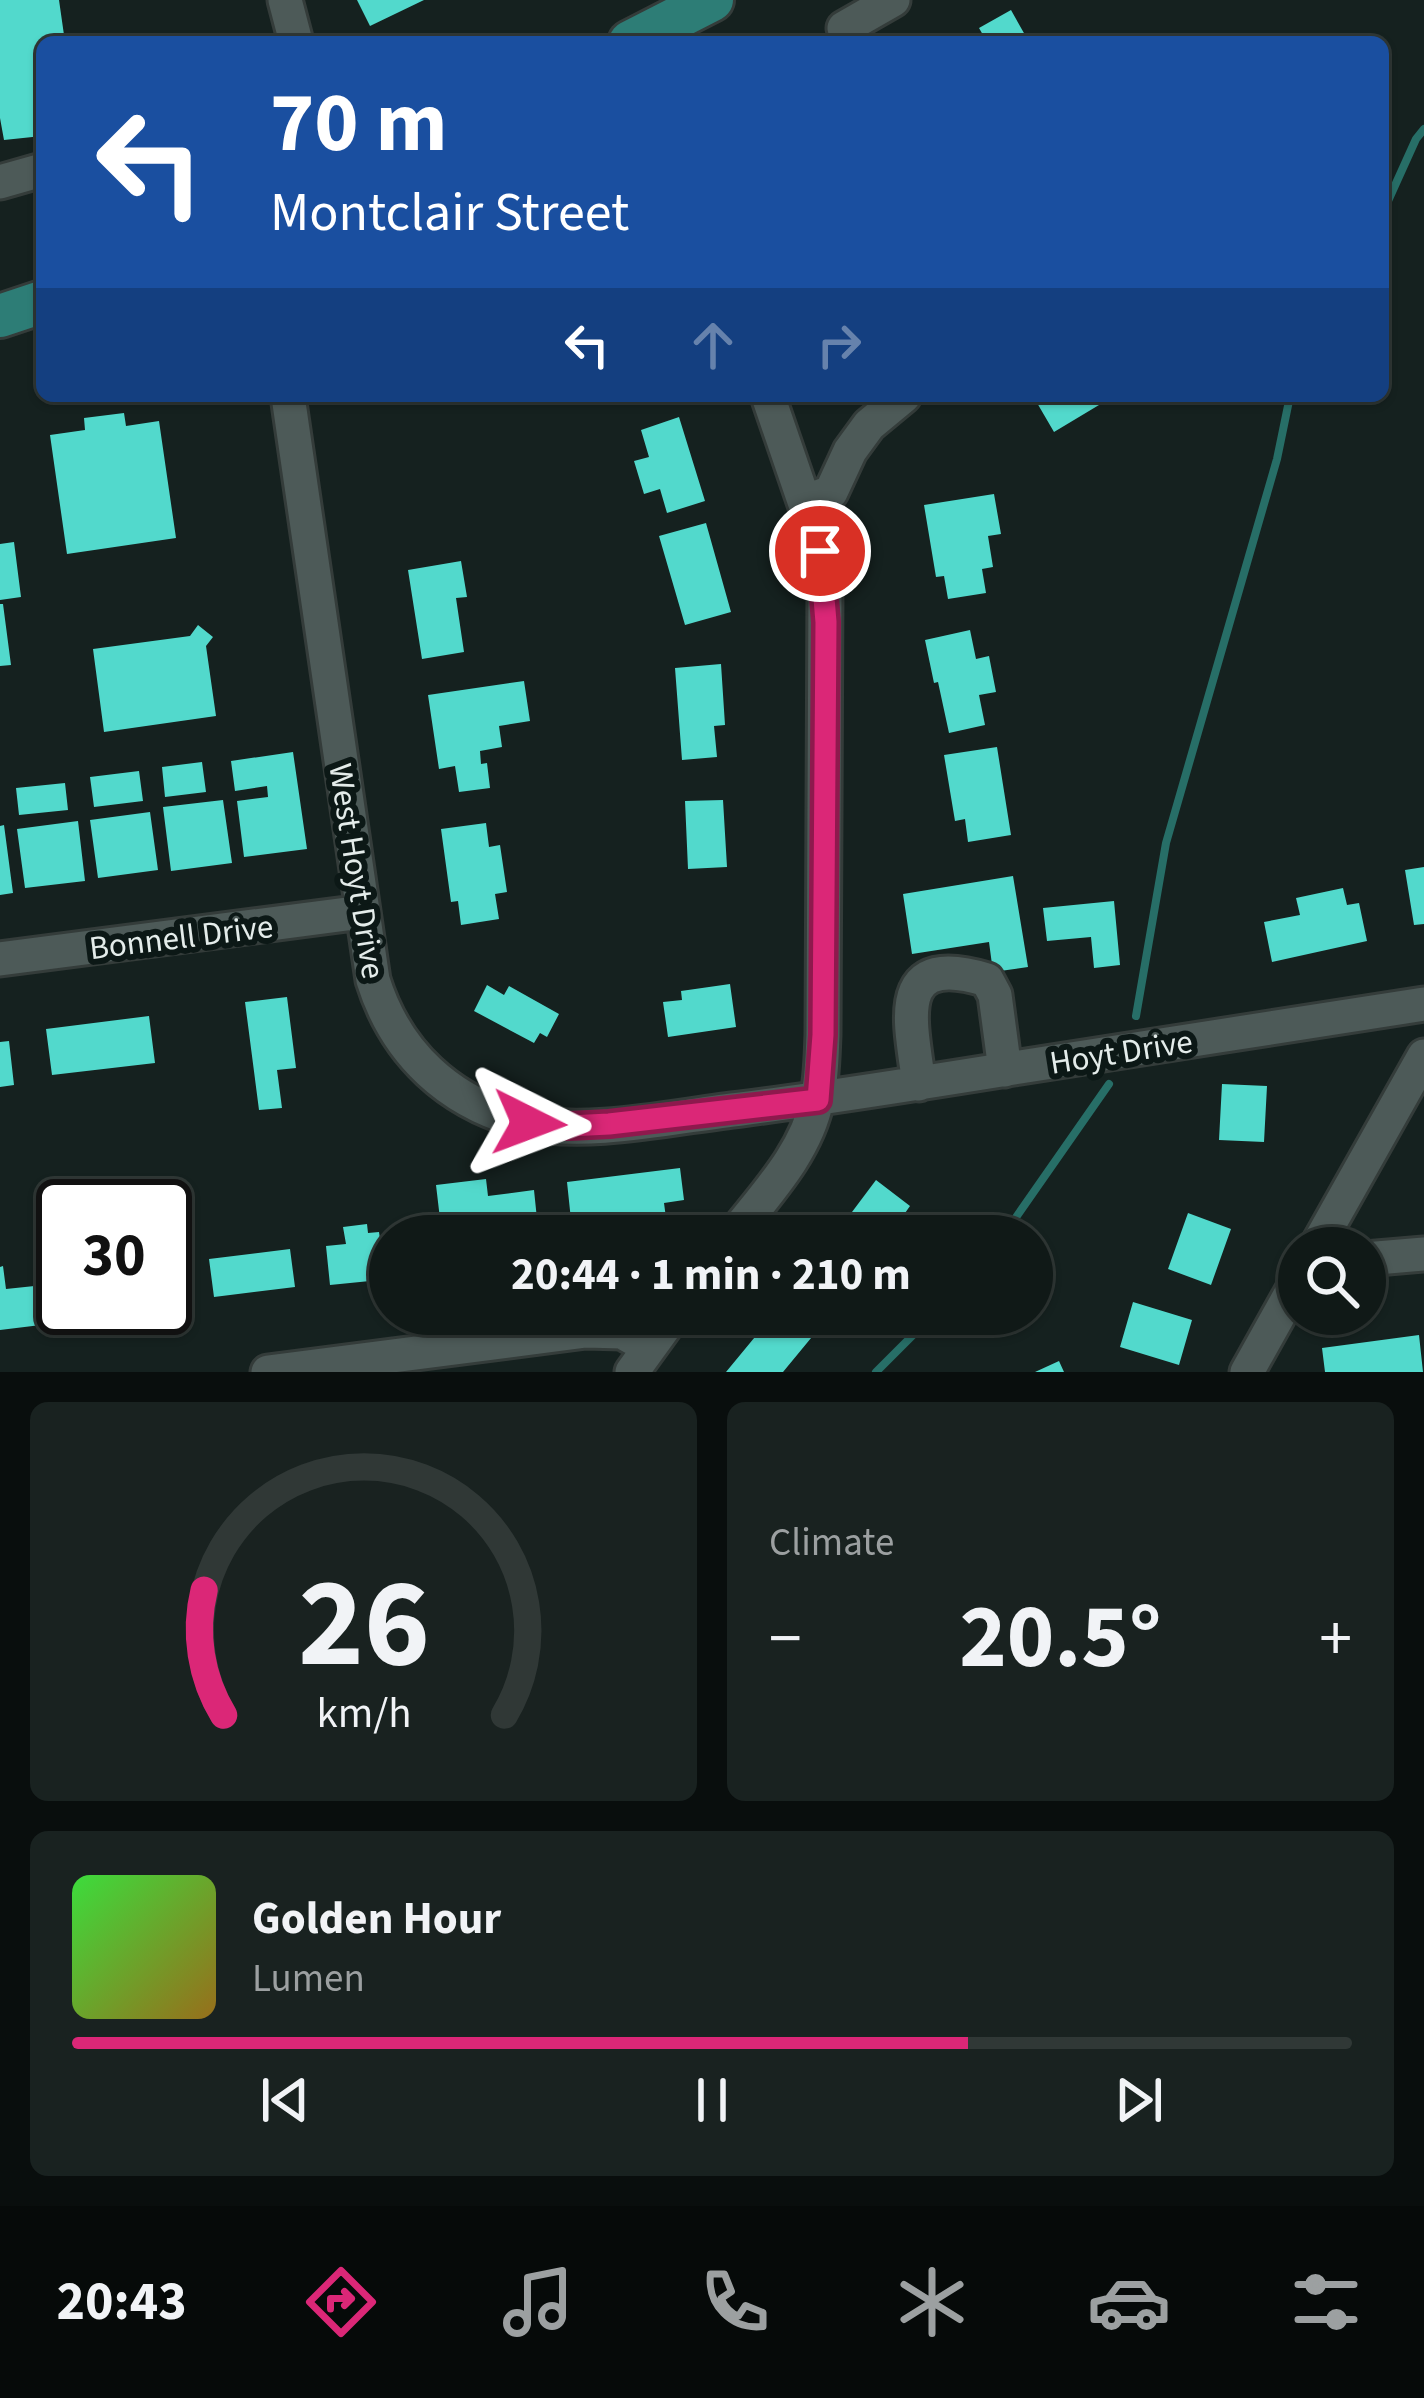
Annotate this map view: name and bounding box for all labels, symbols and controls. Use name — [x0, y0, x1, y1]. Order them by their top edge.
text: 70 m — [270, 64, 448, 184]
icon: left — [72, 84, 228, 240]
text: Montclair Street — [270, 175, 629, 252]
icon: left — [554, 312, 620, 378]
icon: ahead — [680, 312, 746, 378]
icon: right — [806, 312, 872, 378]
pin — [769, 500, 871, 602]
icon: arrive — [787, 518, 853, 584]
street label: West Hoyt Drive — [316, 760, 397, 982]
street label: Bonnell Drive — [87, 903, 276, 972]
street label: Hoyt Drive — [1046, 1018, 1196, 1087]
position arrow — [466, 1060, 592, 1186]
speed limit sign: 30 — [36, 1179, 192, 1335]
map controls — [1278, 1227, 1386, 1335]
button: search — [1278, 1227, 1386, 1335]
text: 20:44 · 1 min · 210 m — [511, 1243, 911, 1307]
text: Climate — [769, 1515, 894, 1571]
text: 26 — [298, 1536, 429, 1714]
text: 20.5° — [959, 1574, 1162, 1702]
text: − — [769, 1592, 802, 1686]
text: + — [1319, 1592, 1352, 1686]
text: km/h — [316, 1682, 411, 1743]
text: Golden Hour — [252, 1887, 501, 1951]
text: Lumen — [252, 1951, 365, 2007]
icon: previous — [252, 2067, 318, 2133]
icon: pause — [679, 2067, 745, 2133]
icon: next — [1106, 2067, 1172, 2133]
icon: directions — [299, 2260, 383, 2344]
icon: music — [496, 2260, 580, 2344]
icon: phone — [693, 2260, 777, 2344]
icon: climate — [890, 2260, 974, 2344]
icon: car — [1087, 2260, 1171, 2344]
icon: filters — [1284, 2260, 1368, 2344]
text: 20:43 — [56, 2264, 187, 2341]

